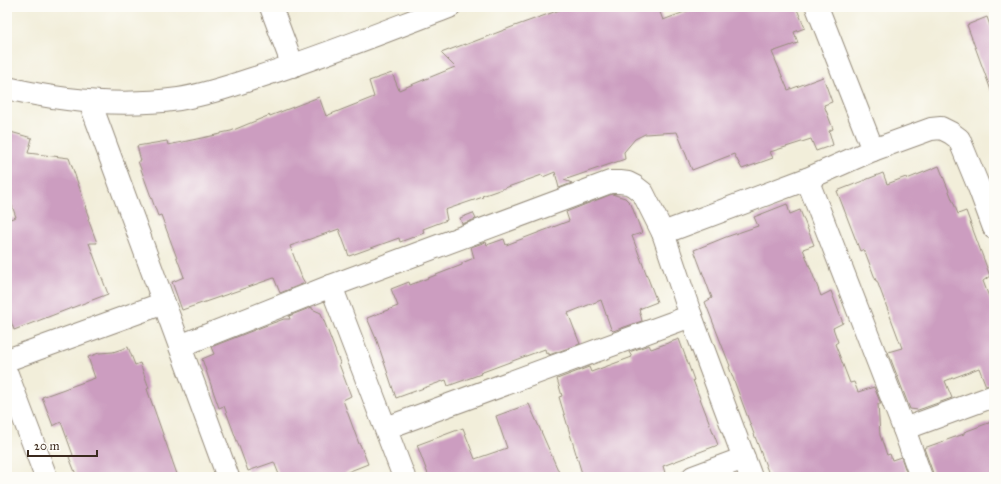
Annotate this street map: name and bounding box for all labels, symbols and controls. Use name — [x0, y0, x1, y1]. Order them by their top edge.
scale bar — [28, 432, 97, 458]
text: 20 m — [34, 439, 60, 453]

